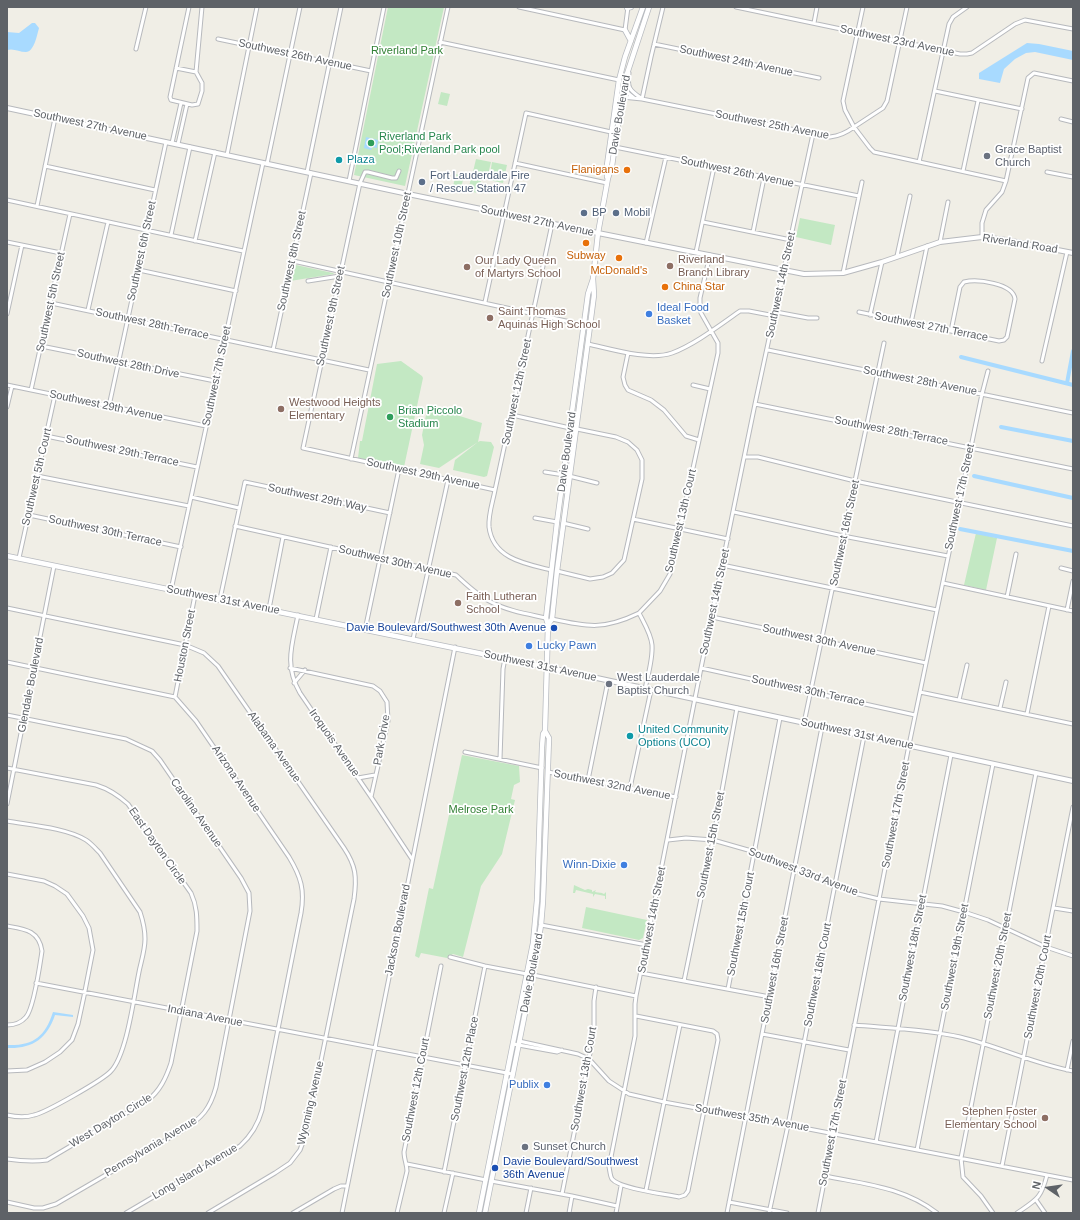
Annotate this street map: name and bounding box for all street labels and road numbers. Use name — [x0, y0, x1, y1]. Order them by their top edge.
street label: Southwest 23rd Avenue — [839, 22, 955, 60]
street label: Southwest 26th Avenue — [237, 36, 353, 74]
street label: Southwest 24th Avenue — [678, 42, 794, 80]
street label: Davie Boulevard — [606, 74, 634, 156]
street label: Southwest 27th Avenue — [32, 106, 148, 144]
street label: Southwest 25th Avenue — [714, 107, 830, 143]
street label: Southwest 26th Avenue — [679, 153, 795, 191]
street label: Southwest 10th Street — [379, 191, 415, 299]
street label: Southwest 6th Street — [125, 200, 159, 302]
street label: Southwest 27th Avenue — [479, 202, 595, 240]
street label: Southwest 8th Street — [275, 210, 309, 312]
street label: Southwest 14th Street — [763, 231, 799, 339]
street label: Riverland Road — [982, 232, 1058, 256]
street label: Southwest 5th Street — [34, 251, 68, 353]
street label: Southwest 9th Street — [314, 265, 348, 367]
street label: Southwest 28th Terrace — [94, 306, 210, 342]
street label: Southwest 27th Terrace — [873, 309, 989, 345]
street label: Southwest 7th Street — [200, 325, 234, 427]
street label: Southwest 12th Street — [499, 338, 535, 446]
street label: Southwest 28th Drive — [75, 347, 181, 381]
street label: Southwest 28th Avenue — [862, 363, 978, 399]
street label: Southwest 29th Avenue — [48, 387, 164, 425]
street label: Davie Boulevard — [555, 411, 579, 493]
street label: Southwest 28th Terrace — [833, 413, 949, 449]
street label: Southwest 5th Court — [19, 427, 55, 527]
street label: Southwest 29th Terrace — [64, 433, 180, 469]
street label: Southwest 17th Street — [942, 443, 978, 551]
street label: Southwest 29th Avenue — [365, 455, 481, 493]
street label: Southwest 13th Court — [663, 468, 699, 574]
street label: Southwest 16th Street — [827, 479, 863, 587]
street label: Southwest 29th Way — [266, 481, 368, 515]
street label: Southwest 30th Terrace — [47, 513, 163, 549]
street label: Southwest 30th Avenue — [337, 543, 453, 581]
street label: Southwest 14th Street — [697, 548, 733, 656]
street label: Southwest 31st Avenue — [165, 583, 281, 617]
street label: Houston Street — [172, 609, 198, 683]
street label: Southwest 30th Avenue — [761, 621, 877, 659]
street label: Glendale Boulevard — [15, 636, 47, 734]
street label: Southwest 31st Avenue — [482, 648, 598, 684]
street label: Southwest 30th Terrace — [750, 673, 866, 709]
street label: Iroquois Avenue — [306, 707, 362, 779]
street label: Alabama Avenue — [245, 709, 303, 785]
street label: Park Drive — [371, 714, 393, 766]
street label: Southwest 31st Avenue — [799, 716, 915, 752]
street label: Arizona Avenue — [209, 743, 263, 815]
street label: Southwest 17th Street — [879, 761, 913, 869]
street label: Southwest 32nd Avenue — [552, 767, 672, 803]
street label: Carolina Avenue — [167, 776, 225, 850]
street label: Southwest 15th Street — [694, 791, 728, 899]
street label: East Dayton Circle — [125, 805, 189, 887]
street label: Southwest 33rd Avenue — [746, 845, 860, 899]
street label: Southwest 14th Street — [635, 866, 669, 974]
street label: Southwest 15th Court — [724, 871, 758, 977]
street label: Jackson Boulevard — [383, 883, 413, 977]
street label: Southwest 18th Street — [896, 894, 930, 1002]
street label: Southwest 19th Street — [938, 903, 972, 1011]
street label: Southwest 20th Street — [981, 912, 1015, 1020]
street label: Southwest 16th Street — [758, 916, 792, 1024]
street label: Southwest 16th Court — [801, 922, 835, 1028]
street label: Davie Boulevard — [518, 932, 546, 1014]
street label: Southwest 20th Court — [1021, 934, 1055, 1040]
street label: Indiana Avenue — [166, 1002, 244, 1030]
street label: Southwest 12th Place — [448, 1016, 482, 1122]
street label: Southwest 13th Court — [568, 1026, 600, 1132]
street label: Southwest 12th Court — [399, 1037, 433, 1143]
street label: Wyoming Avenue — [295, 1060, 327, 1146]
street label: Southwest 17th Street — [816, 1079, 850, 1187]
street label: West Dayton Circle — [67, 1091, 155, 1151]
street label: Southwest 35th Avenue — [694, 1101, 810, 1135]
street label: Pennsylvania Avenue — [102, 1114, 200, 1180]
street label: Long Island Avenue — [150, 1141, 240, 1203]

